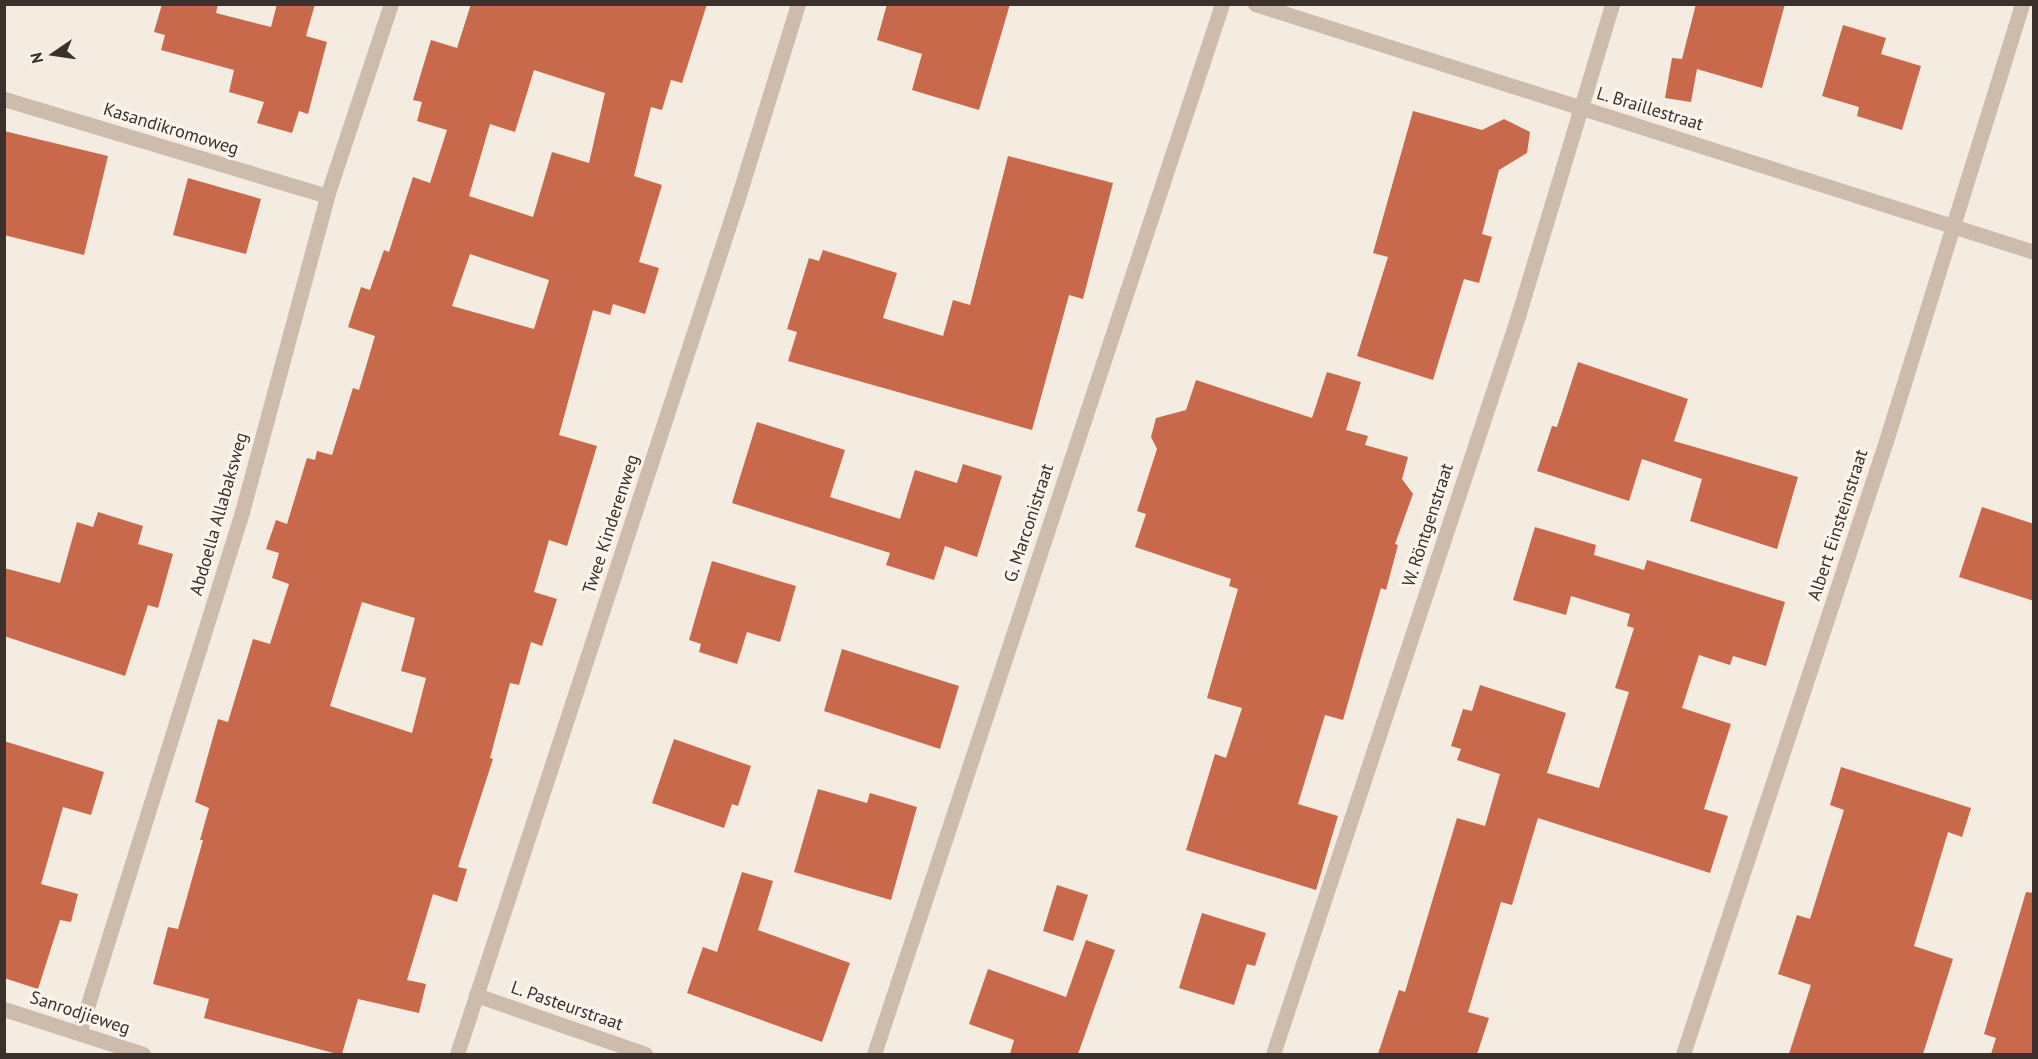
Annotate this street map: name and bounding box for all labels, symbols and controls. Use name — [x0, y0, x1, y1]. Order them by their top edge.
north arrow — [24, 24, 84, 84]
text: N — [26, 51, 47, 65]
street label: L. Braillestraat — [1593, 82, 1707, 136]
street label: Kasandikromoweg — [101, 98, 241, 160]
street label: Abdoella Allabaksweg — [185, 430, 253, 598]
street label: Albert Einsteinstraat — [1803, 447, 1873, 603]
street label: Twee Kinderenweg — [578, 452, 644, 596]
street label: G. Marconistraat — [999, 460, 1059, 586]
street label: W. Röntgenstraat — [1398, 460, 1458, 590]
street label: L. Pasteurstraat — [507, 976, 627, 1036]
street label: Sanrodjieweg — [27, 987, 133, 1039]

